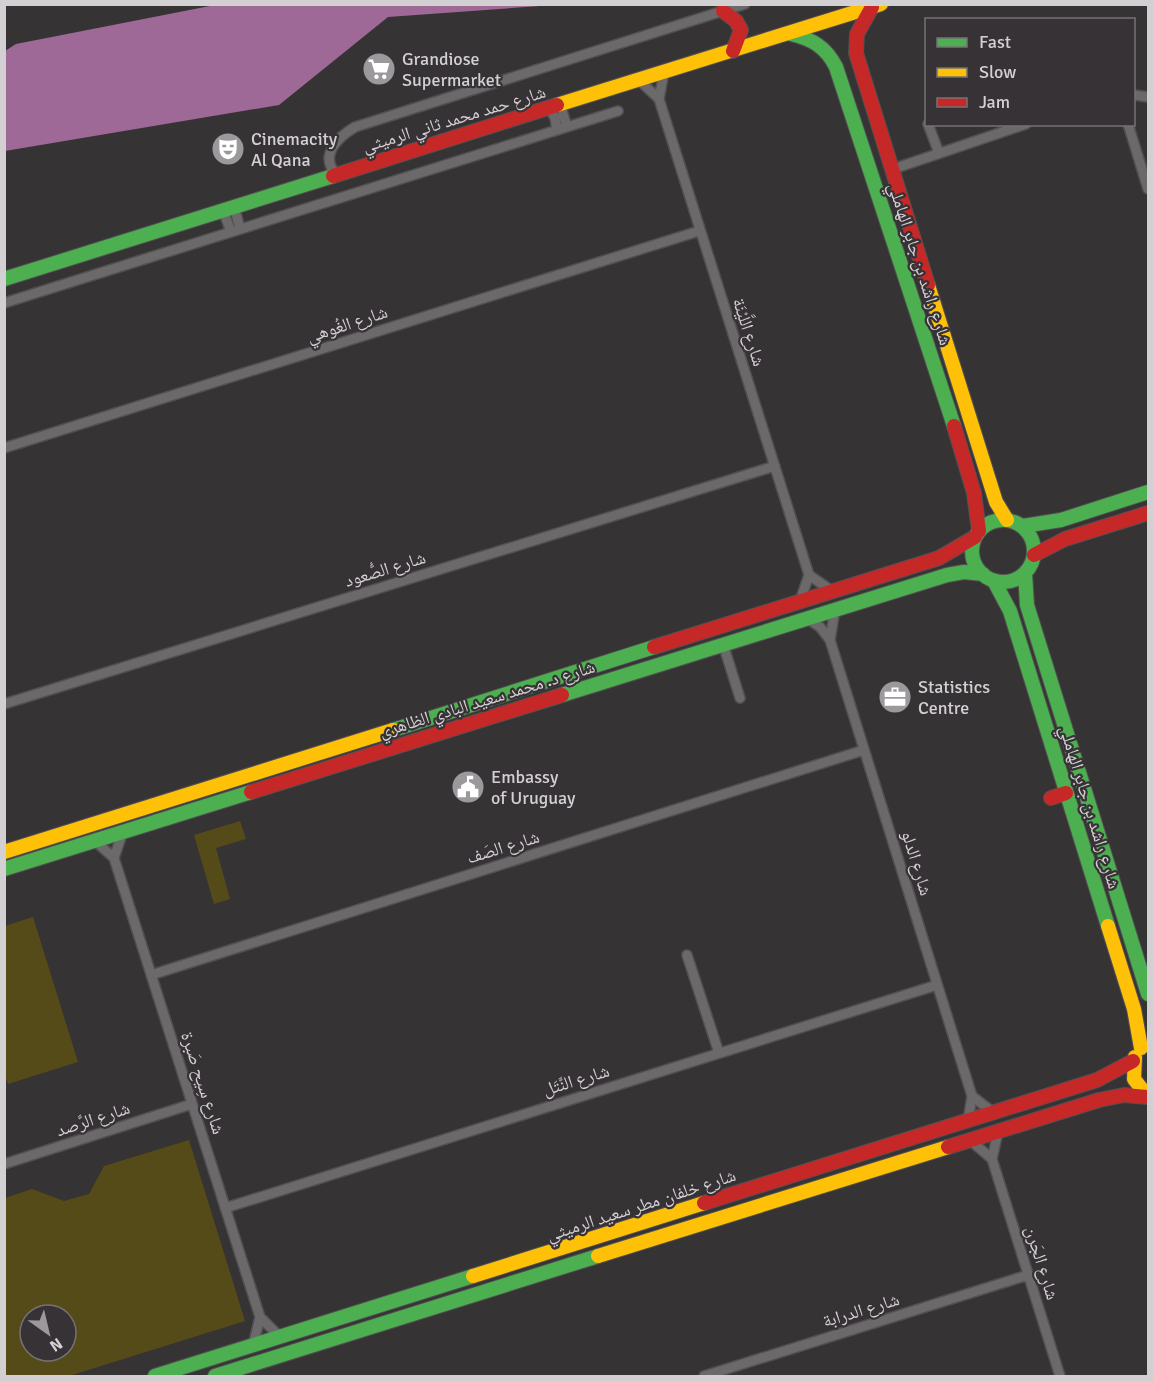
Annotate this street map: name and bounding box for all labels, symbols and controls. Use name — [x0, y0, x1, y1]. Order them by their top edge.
legend — [925, 18, 1135, 126]
text: Fast — [979, 31, 1011, 53]
place label: Grandiose Supermarket — [402, 48, 501, 91]
supermarket icon: Grandiose Supermarket — [361, 51, 397, 87]
text: Slow — [979, 61, 1016, 83]
street label: شارع حمد محمد ثاني الرميثي — [360, 81, 549, 161]
text: Jam — [979, 91, 1010, 113]
place label: Cinemacity Al Qana — [251, 128, 338, 171]
theatre icon: Cinemacity Al Qana — [210, 131, 246, 167]
street label: شارع راشد بن جابر الهاملي — [880, 180, 957, 349]
street label: شارع اللَّيْنَة — [728, 295, 771, 369]
street label: شارع الغُوهي — [304, 301, 391, 351]
street label: شارع الصُّعود — [342, 546, 428, 592]
street label: شارع د. محمد سعيد البادي الظاهري — [376, 656, 599, 746]
place label: Statistics Centre — [918, 676, 990, 719]
office icon: Statistics Centre — [877, 679, 913, 715]
street label: شارع راشد بن جابر الهاملي — [1051, 723, 1125, 892]
place label: Embassy of Uruguay — [491, 766, 576, 809]
public building icon: Embassy of Uruguay — [450, 769, 486, 805]
street label: شارع الصَف — [464, 826, 542, 868]
street label: شارع الدلو — [897, 828, 937, 898]
street label: شارع سِيح صَبرة — [175, 1029, 230, 1137]
street label: شارع النَّتَل — [540, 1059, 612, 1101]
street label: شارع الرَّصد — [53, 1097, 133, 1141]
street label: شارع خلفان مطر سعيد الرميثي — [543, 1164, 740, 1249]
street label: شارع الجَرن — [1020, 1223, 1064, 1303]
street label: شارع الدرابة — [820, 1288, 902, 1332]
north arrow — [18, 1303, 78, 1363]
text: N — [46, 1333, 66, 1356]

